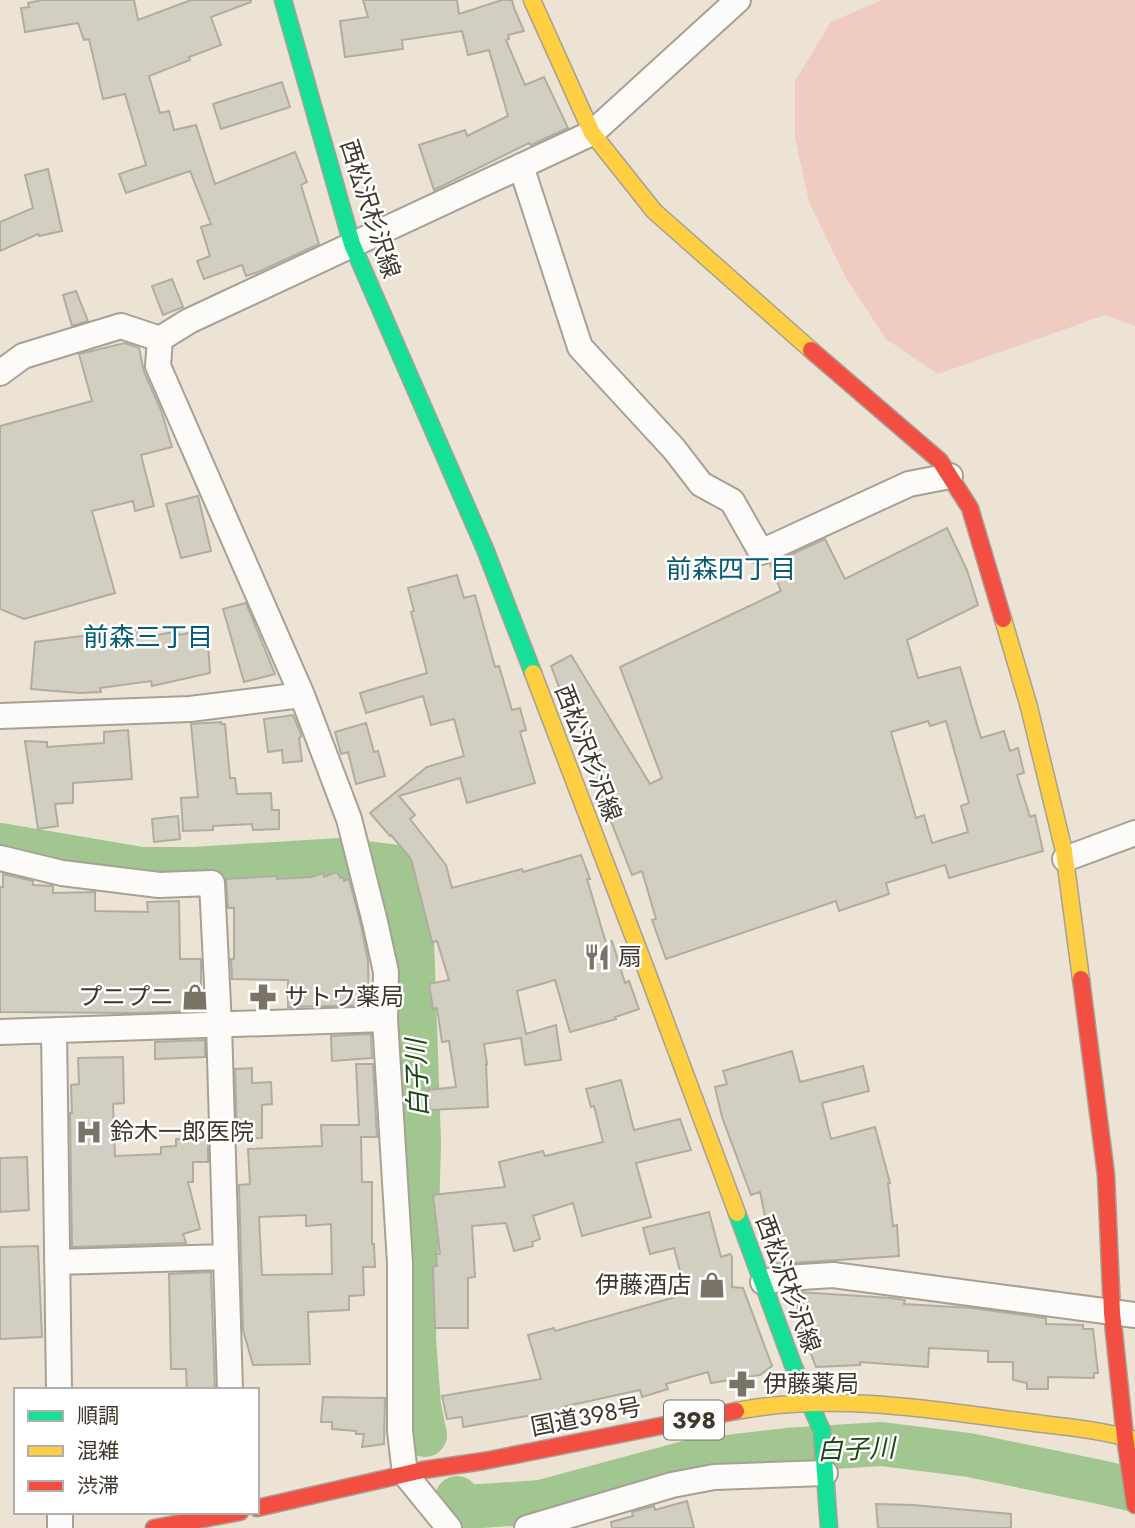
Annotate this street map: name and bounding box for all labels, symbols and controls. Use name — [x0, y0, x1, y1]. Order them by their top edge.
street label: 西松沢杉沢線 — [332, 135, 409, 283]
district label: 前森四丁目 — [666, 550, 796, 588]
district label: 前森三丁目 — [83, 618, 213, 656]
street label: 西松沢杉沢線 — [546, 679, 631, 826]
place label: 扇 — [618, 939, 642, 974]
restaurant icon: 扇 — [582, 942, 612, 972]
place label: プニプニ — [78, 979, 174, 1014]
place label: サトウ薬局 — [284, 979, 404, 1014]
shop icon: プニプニ — [180, 982, 210, 1012]
pharmacy icon: サトウ薬局 — [248, 982, 278, 1012]
water label: 白子川 — [397, 1035, 437, 1118]
place label: 鈴木一郎医院 — [110, 1114, 254, 1149]
hospital icon: 鈴木一郎医院 — [74, 1117, 104, 1147]
street label: 西松沢杉沢線 — [747, 1210, 830, 1357]
place label: 伊藤酒店 — [595, 1267, 691, 1302]
shop icon: 伊藤酒店 — [697, 1270, 727, 1300]
place label: 伊藤薬局 — [763, 1366, 859, 1401]
pharmacy icon: 伊藤薬局 — [727, 1369, 757, 1399]
legend — [14, 1388, 259, 1514]
street label: 国道398号 — [528, 1389, 644, 1444]
road number: 398 — [664, 1400, 724, 1440]
text: 順調 — [77, 1401, 119, 1431]
water label: 白子川 — [816, 1429, 899, 1469]
text: 混雑 — [77, 1436, 119, 1466]
text: 渋滞 — [77, 1471, 119, 1501]

